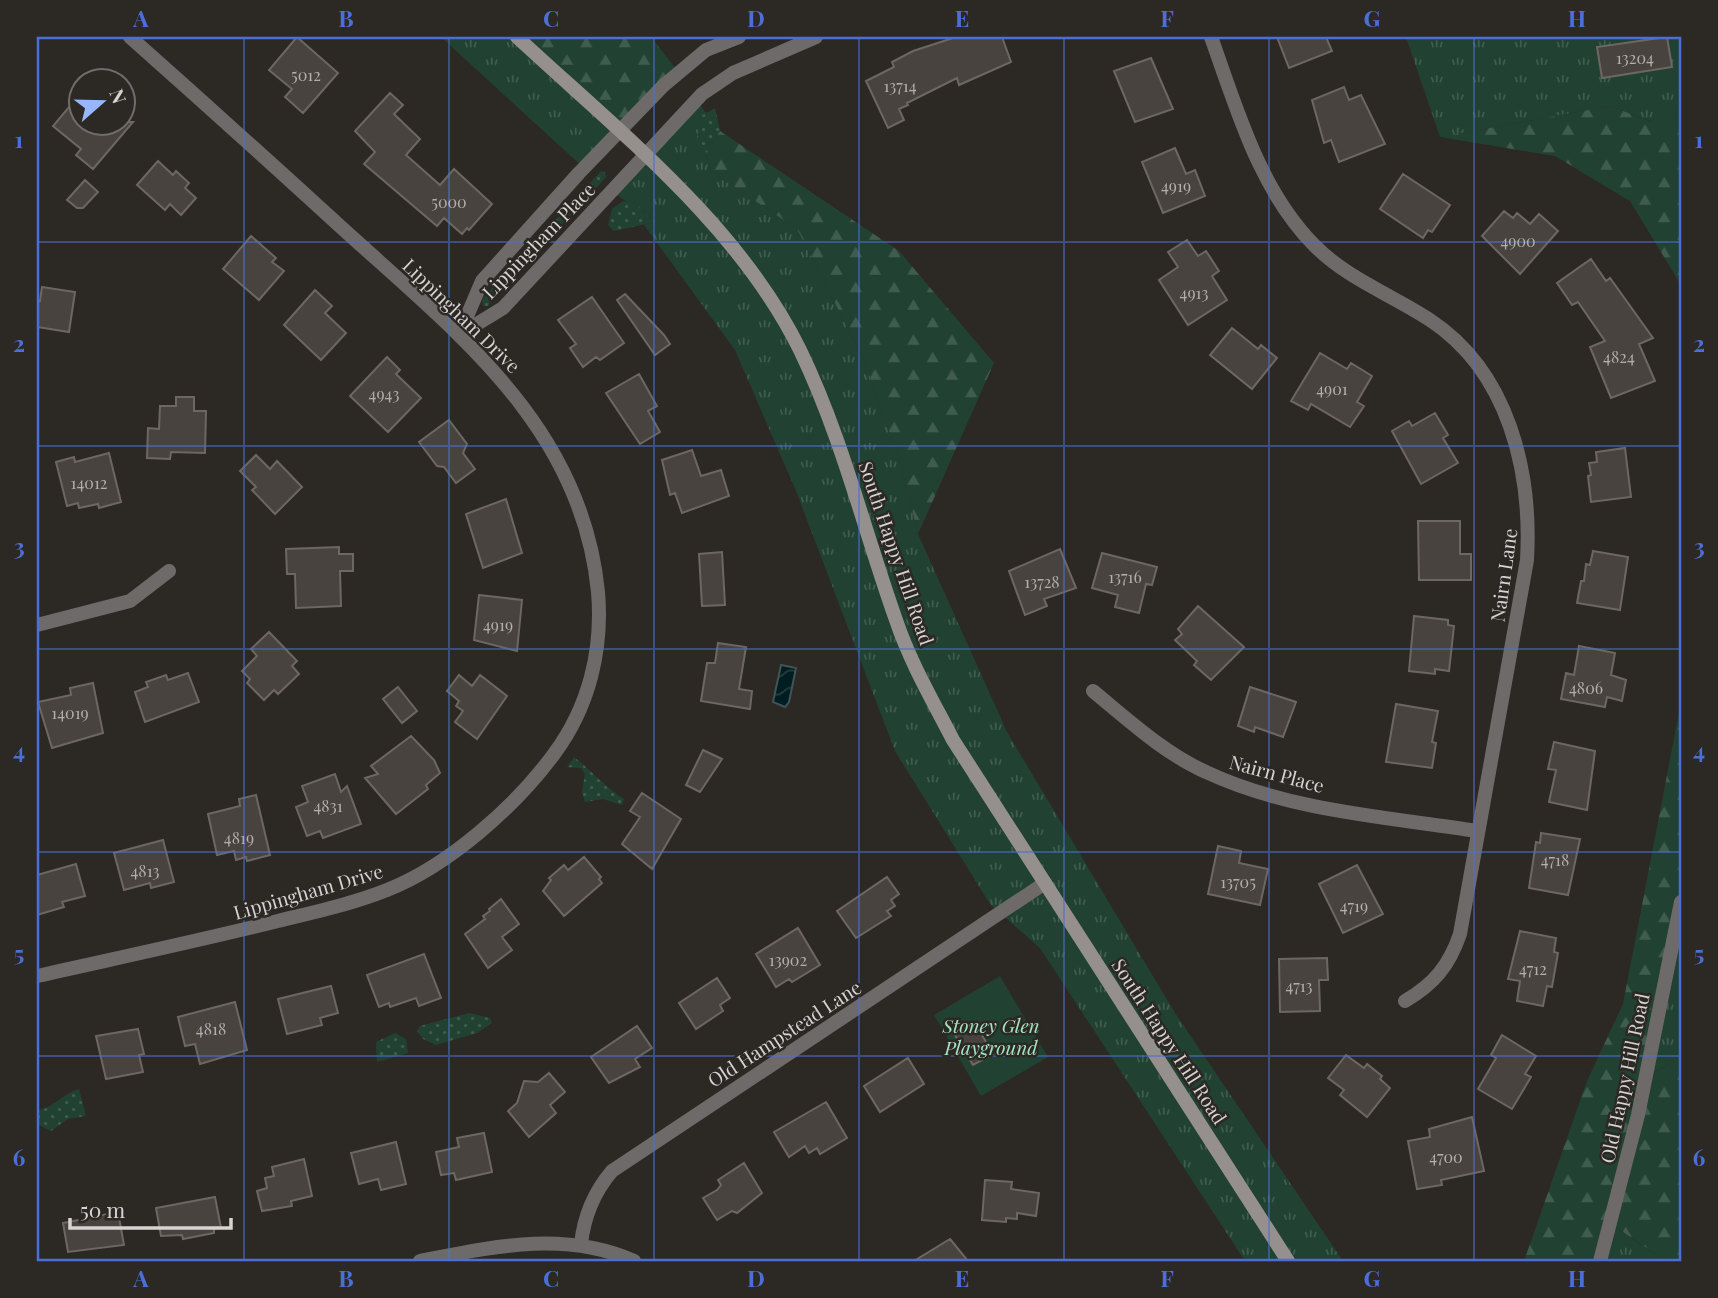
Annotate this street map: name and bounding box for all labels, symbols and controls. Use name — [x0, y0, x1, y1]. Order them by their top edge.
text: A — [132, 2, 149, 33]
text: B — [338, 2, 354, 33]
text: C — [543, 2, 559, 33]
text: D — [747, 2, 765, 33]
text: E — [955, 2, 969, 33]
text: F — [1160, 2, 1174, 33]
text: G — [1364, 2, 1381, 33]
text: H — [1568, 2, 1586, 33]
house number: 13204 — [1616, 47, 1654, 68]
house number: 5012 — [291, 64, 321, 85]
north arrow — [66, 66, 136, 136]
house number: 13714 — [883, 75, 917, 96]
text: N — [104, 85, 134, 107]
text: 1 — [15, 123, 24, 154]
text: 1 — [1695, 123, 1704, 154]
house number: 4919 — [1161, 175, 1191, 196]
street label: Lippingham Place — [476, 176, 600, 304]
house number: 5000 — [431, 191, 467, 212]
house number: 4900 — [1500, 230, 1536, 251]
street label: Lippingham Drive — [397, 252, 527, 378]
house number: 4913 — [1180, 282, 1208, 303]
text: 2 — [13, 327, 25, 358]
text: 2 — [1693, 327, 1705, 358]
house number: 4824 — [1603, 346, 1635, 367]
house number: 4901 — [1316, 378, 1348, 399]
house number: 4943 — [369, 383, 399, 404]
street label: South Happy Hill Road — [853, 458, 941, 648]
house number: 14012 — [70, 472, 108, 493]
street label: Nairn Lane — [1484, 527, 1522, 623]
text: 3 — [13, 530, 25, 561]
text: 3 — [1693, 530, 1705, 561]
house number: 13716 — [1108, 566, 1142, 587]
house number: 13728 — [1024, 571, 1060, 592]
house number: 4919 — [483, 614, 513, 635]
house number: 4806 — [1569, 677, 1603, 698]
house number: 14019 — [51, 702, 89, 723]
text: 4 — [13, 734, 25, 765]
text: 4 — [1693, 734, 1705, 765]
street label: Nairn Place — [1227, 748, 1327, 798]
house number: 4831 — [313, 795, 343, 816]
house number: 4819 — [224, 827, 254, 848]
house number: 4718 — [1541, 849, 1569, 870]
street label: Lippingham Drive — [230, 857, 386, 925]
house number: 4813 — [130, 860, 160, 881]
house number: 13705 — [1220, 871, 1256, 892]
house number: 4719 — [1340, 895, 1368, 916]
text: 5 — [14, 937, 24, 968]
text: 5 — [1694, 937, 1704, 968]
house number: 13902 — [769, 949, 807, 970]
street label: South Happy Hill Road — [1107, 953, 1233, 1129]
house number: 4712 — [1519, 958, 1547, 979]
street label: Old Hampstead Lane — [702, 974, 866, 1092]
house number: 4713 — [1285, 975, 1313, 996]
street label: Old Happy Hill Road — [1593, 991, 1655, 1165]
park label: Stoney Glen Playground — [941, 1012, 1040, 1060]
house number: 4818 — [196, 1018, 226, 1039]
text: 6 — [13, 1141, 26, 1172]
text: 6 — [1693, 1141, 1706, 1172]
house number: 4700 — [1429, 1146, 1463, 1167]
scale bar — [70, 1186, 231, 1230]
text: 50 m — [80, 1195, 126, 1223]
text: A — [132, 1262, 149, 1293]
text: B — [338, 1262, 354, 1293]
text: C — [543, 1262, 559, 1293]
text: D — [747, 1262, 765, 1293]
text: E — [955, 1262, 969, 1293]
text: F — [1160, 1262, 1174, 1293]
text: G — [1364, 1262, 1381, 1293]
text: H — [1568, 1262, 1586, 1293]

